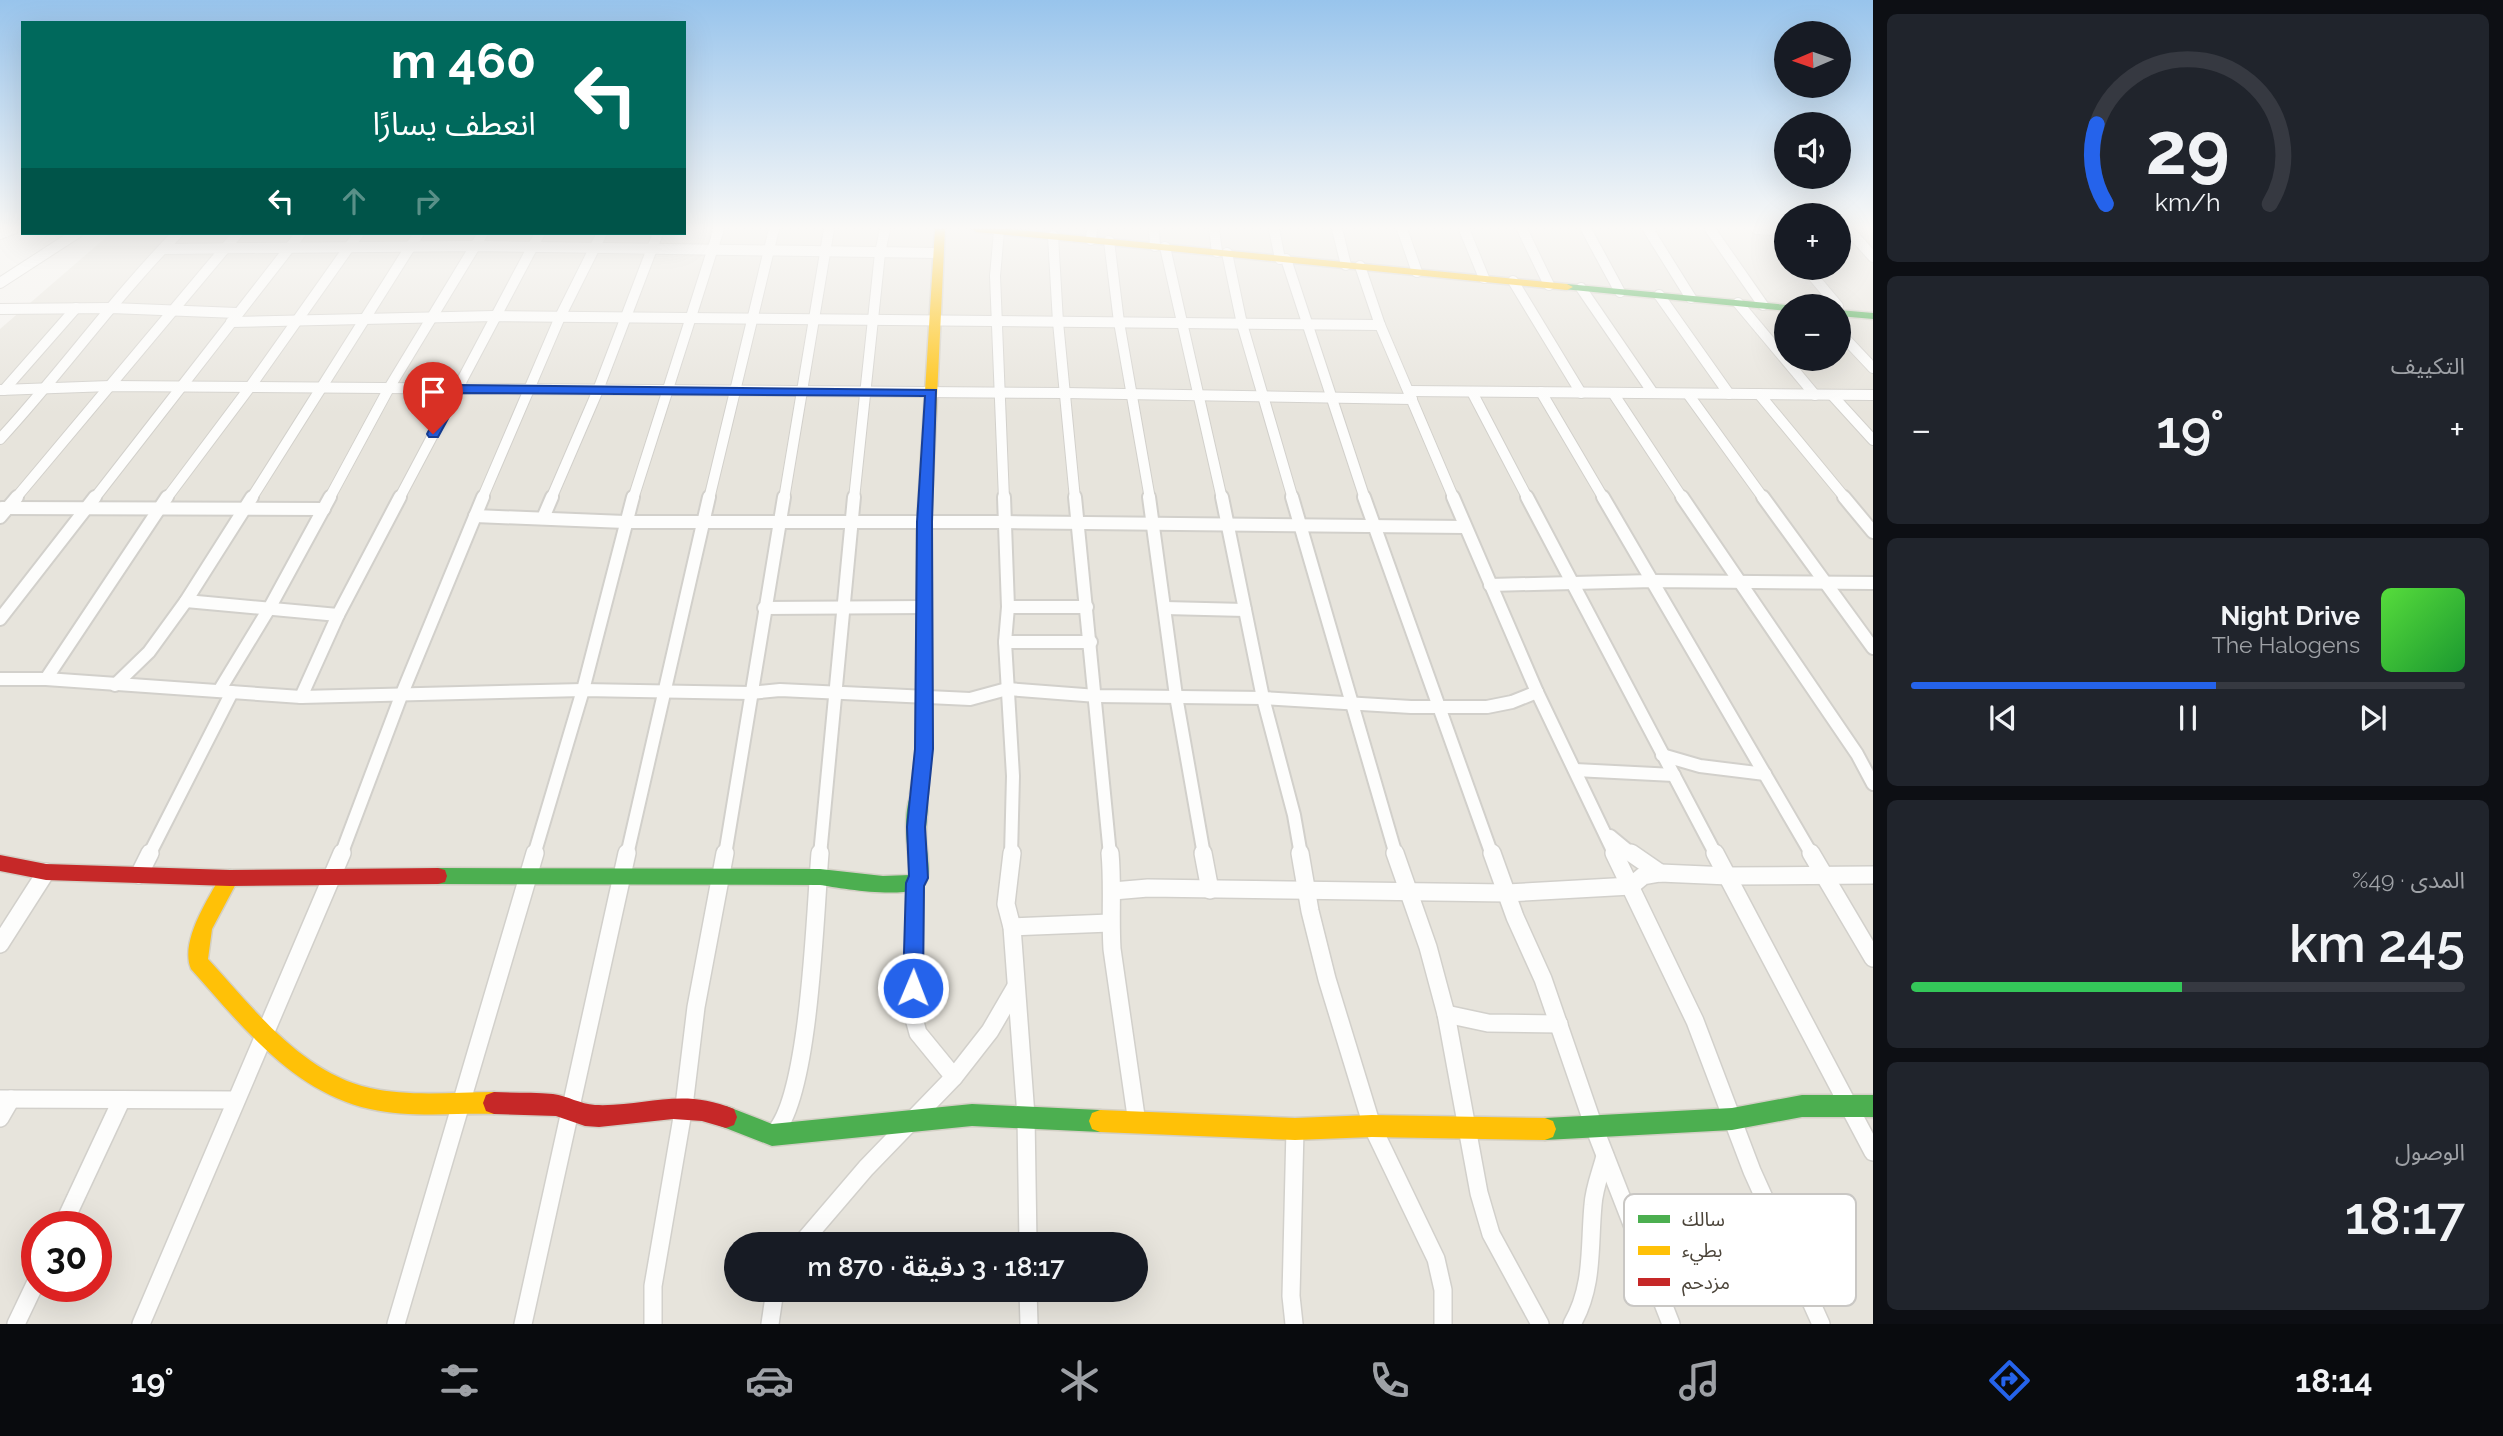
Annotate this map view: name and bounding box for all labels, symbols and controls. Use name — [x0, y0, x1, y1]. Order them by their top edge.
north arrow — [1774, 21, 1852, 98]
map controls — [1774, 21, 1851, 371]
text: 460 m — [391, 32, 536, 89]
icon: left — [560, 49, 651, 140]
text: انعطف يسارًا — [372, 105, 536, 142]
text: 29 — [2146, 106, 2230, 191]
button: sound — [1774, 112, 1851, 189]
icon: left — [262, 182, 300, 220]
icon: ahead — [335, 182, 373, 220]
icon: right — [408, 182, 446, 220]
text: km/h — [2155, 187, 2221, 217]
button: + — [1774, 203, 1851, 280]
button: − — [1774, 294, 1851, 371]
text: التكييف — [2391, 352, 2465, 379]
pin — [403, 362, 463, 434]
icon: arrive — [414, 373, 452, 411]
text: 19° — [2156, 399, 2224, 460]
text: − — [1911, 407, 1931, 452]
text: + — [2449, 407, 2465, 452]
text: Night Drive — [2221, 601, 2360, 631]
text: The Halogens — [2212, 631, 2360, 658]
icon: previous — [1984, 699, 2022, 737]
icon: pause — [2169, 699, 2207, 737]
icon: next — [2354, 699, 2392, 737]
text: المدى · 49% — [2352, 866, 2465, 893]
text: 245 km — [2289, 913, 2465, 974]
position arrow — [876, 951, 950, 1025]
text: الوصول — [2395, 1138, 2465, 1165]
text: 18:17 — [2345, 1185, 2465, 1246]
legend — [1624, 1194, 1856, 1306]
text: سالك — [1682, 1208, 1725, 1230]
speed limit sign: 30 — [21, 1211, 112, 1302]
text: بطيء — [1682, 1239, 1722, 1265]
text: 18:17 · 3 دقيقة · 870 m — [807, 1252, 1065, 1282]
text: مزدحم — [1682, 1271, 1730, 1297]
icon: filters — [435, 1356, 484, 1405]
icon: car — [745, 1356, 794, 1405]
icon: climate — [1055, 1356, 1104, 1405]
icon: phone — [1365, 1356, 1414, 1405]
icon: music — [1675, 1356, 1724, 1405]
icon: directions — [1985, 1356, 2034, 1405]
text: 19° — [131, 1362, 174, 1399]
text: 18:14 — [2295, 1362, 2372, 1399]

